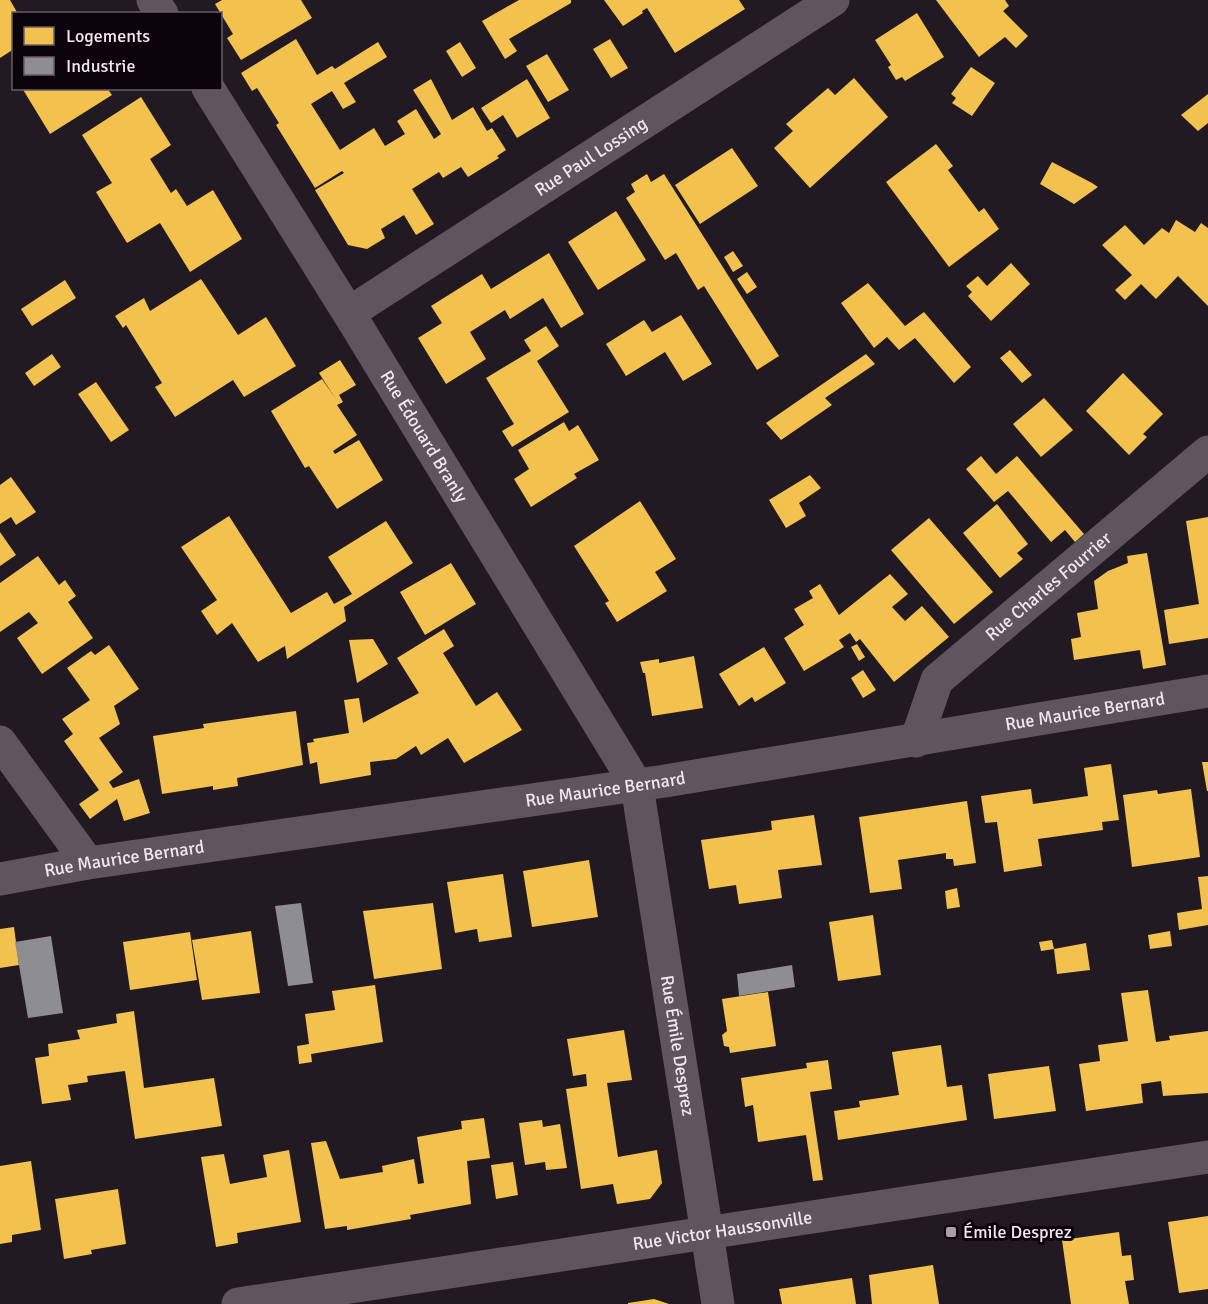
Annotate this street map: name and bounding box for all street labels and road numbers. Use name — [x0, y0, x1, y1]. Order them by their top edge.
street label: Rue Paul Lossing — [530, 112, 651, 201]
street label: Rue Édouard Branly — [375, 366, 473, 507]
street label: Rue Charles Fourrier — [981, 527, 1116, 646]
street label: Rue Maurice Bernard — [1004, 687, 1166, 735]
street label: Rue Maurice Bernard — [524, 767, 687, 812]
street label: Rue Maurice Bernard — [43, 836, 206, 882]
street label: Rue Émile Desprez — [656, 974, 699, 1118]
street label: Rue Victor Haussonville — [631, 1206, 814, 1255]

